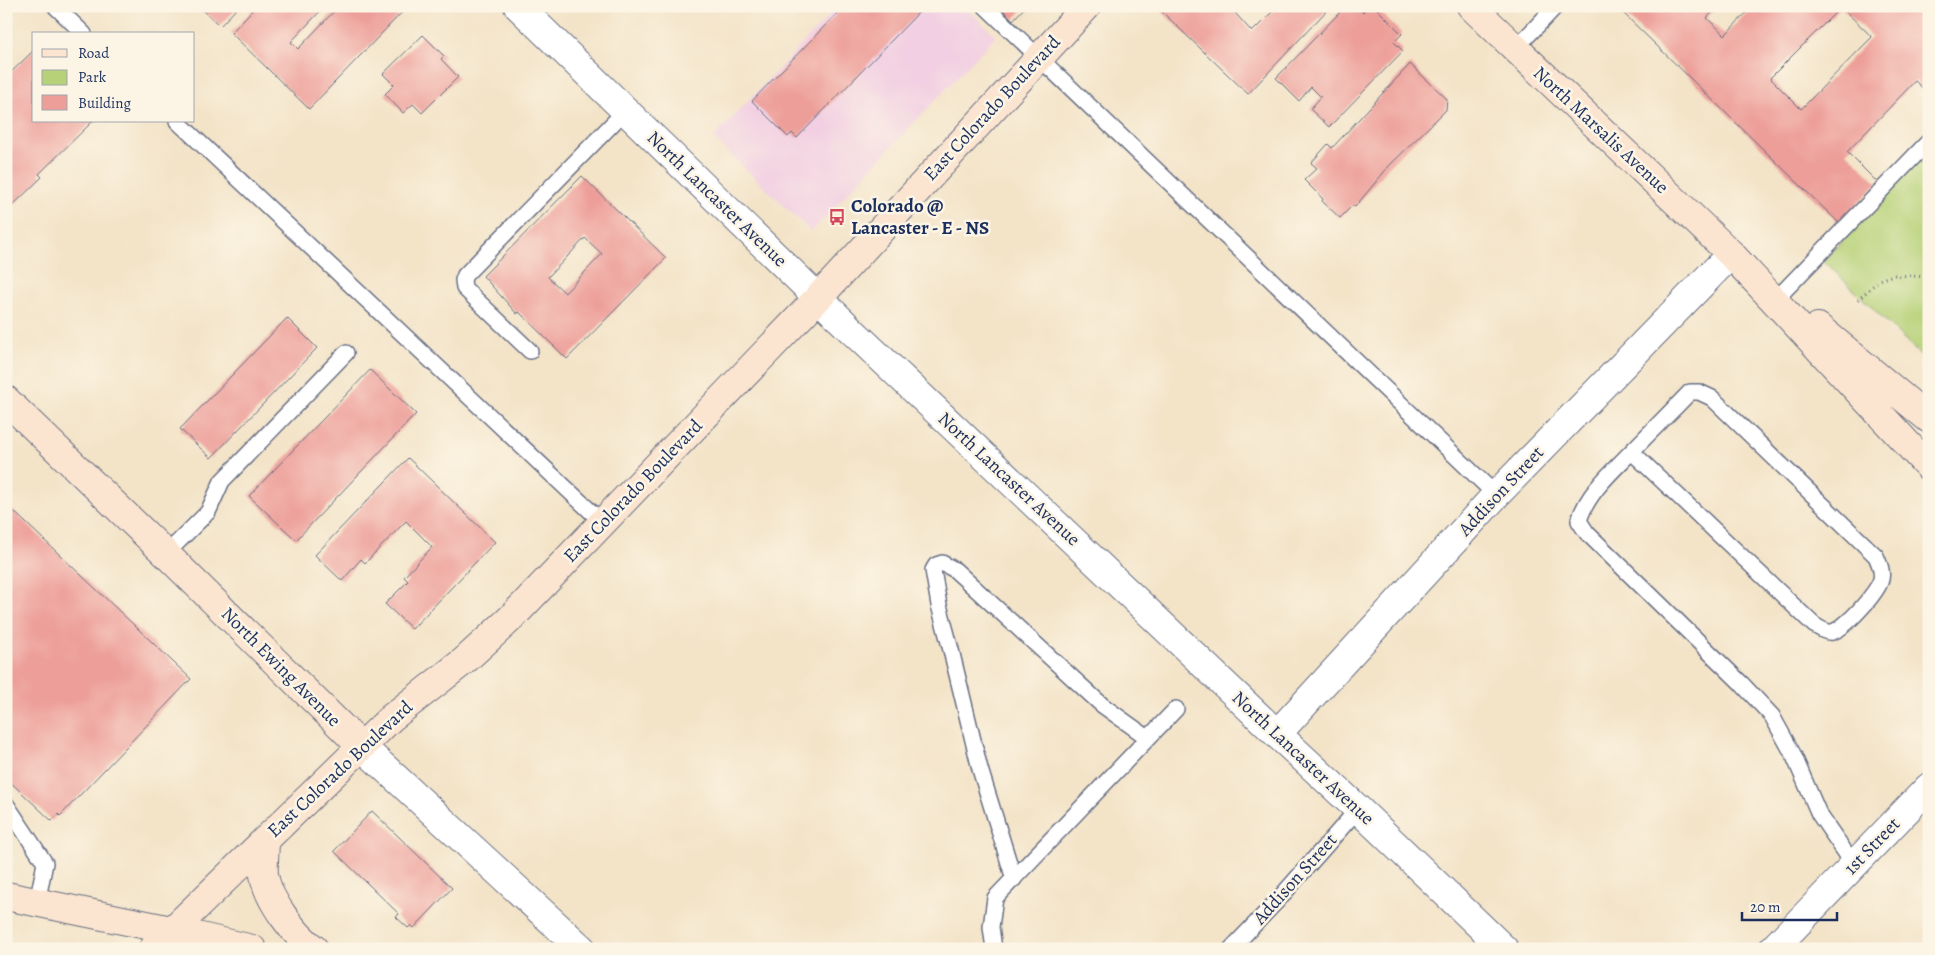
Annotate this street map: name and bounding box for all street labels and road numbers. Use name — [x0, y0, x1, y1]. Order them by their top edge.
street label: East Colorado Boulevard — [918, 29, 1067, 186]
street label: North Marsalis Avenue — [1528, 60, 1674, 200]
street label: North Lancaster Avenue — [641, 125, 793, 273]
street label: North Lancaster Avenue — [932, 406, 1086, 552]
street label: East Colorado Boulevard — [558, 413, 709, 568]
street label: Addison Street — [1452, 440, 1550, 542]
street label: North Ewing Avenue — [215, 601, 347, 733]
street label: North Lancaster Avenue — [1226, 685, 1380, 831]
street label: East Colorado Boulevard — [262, 694, 419, 843]
street label: 1st Street — [1838, 811, 1906, 881]
street label: Addison Street — [1246, 828, 1343, 931]

